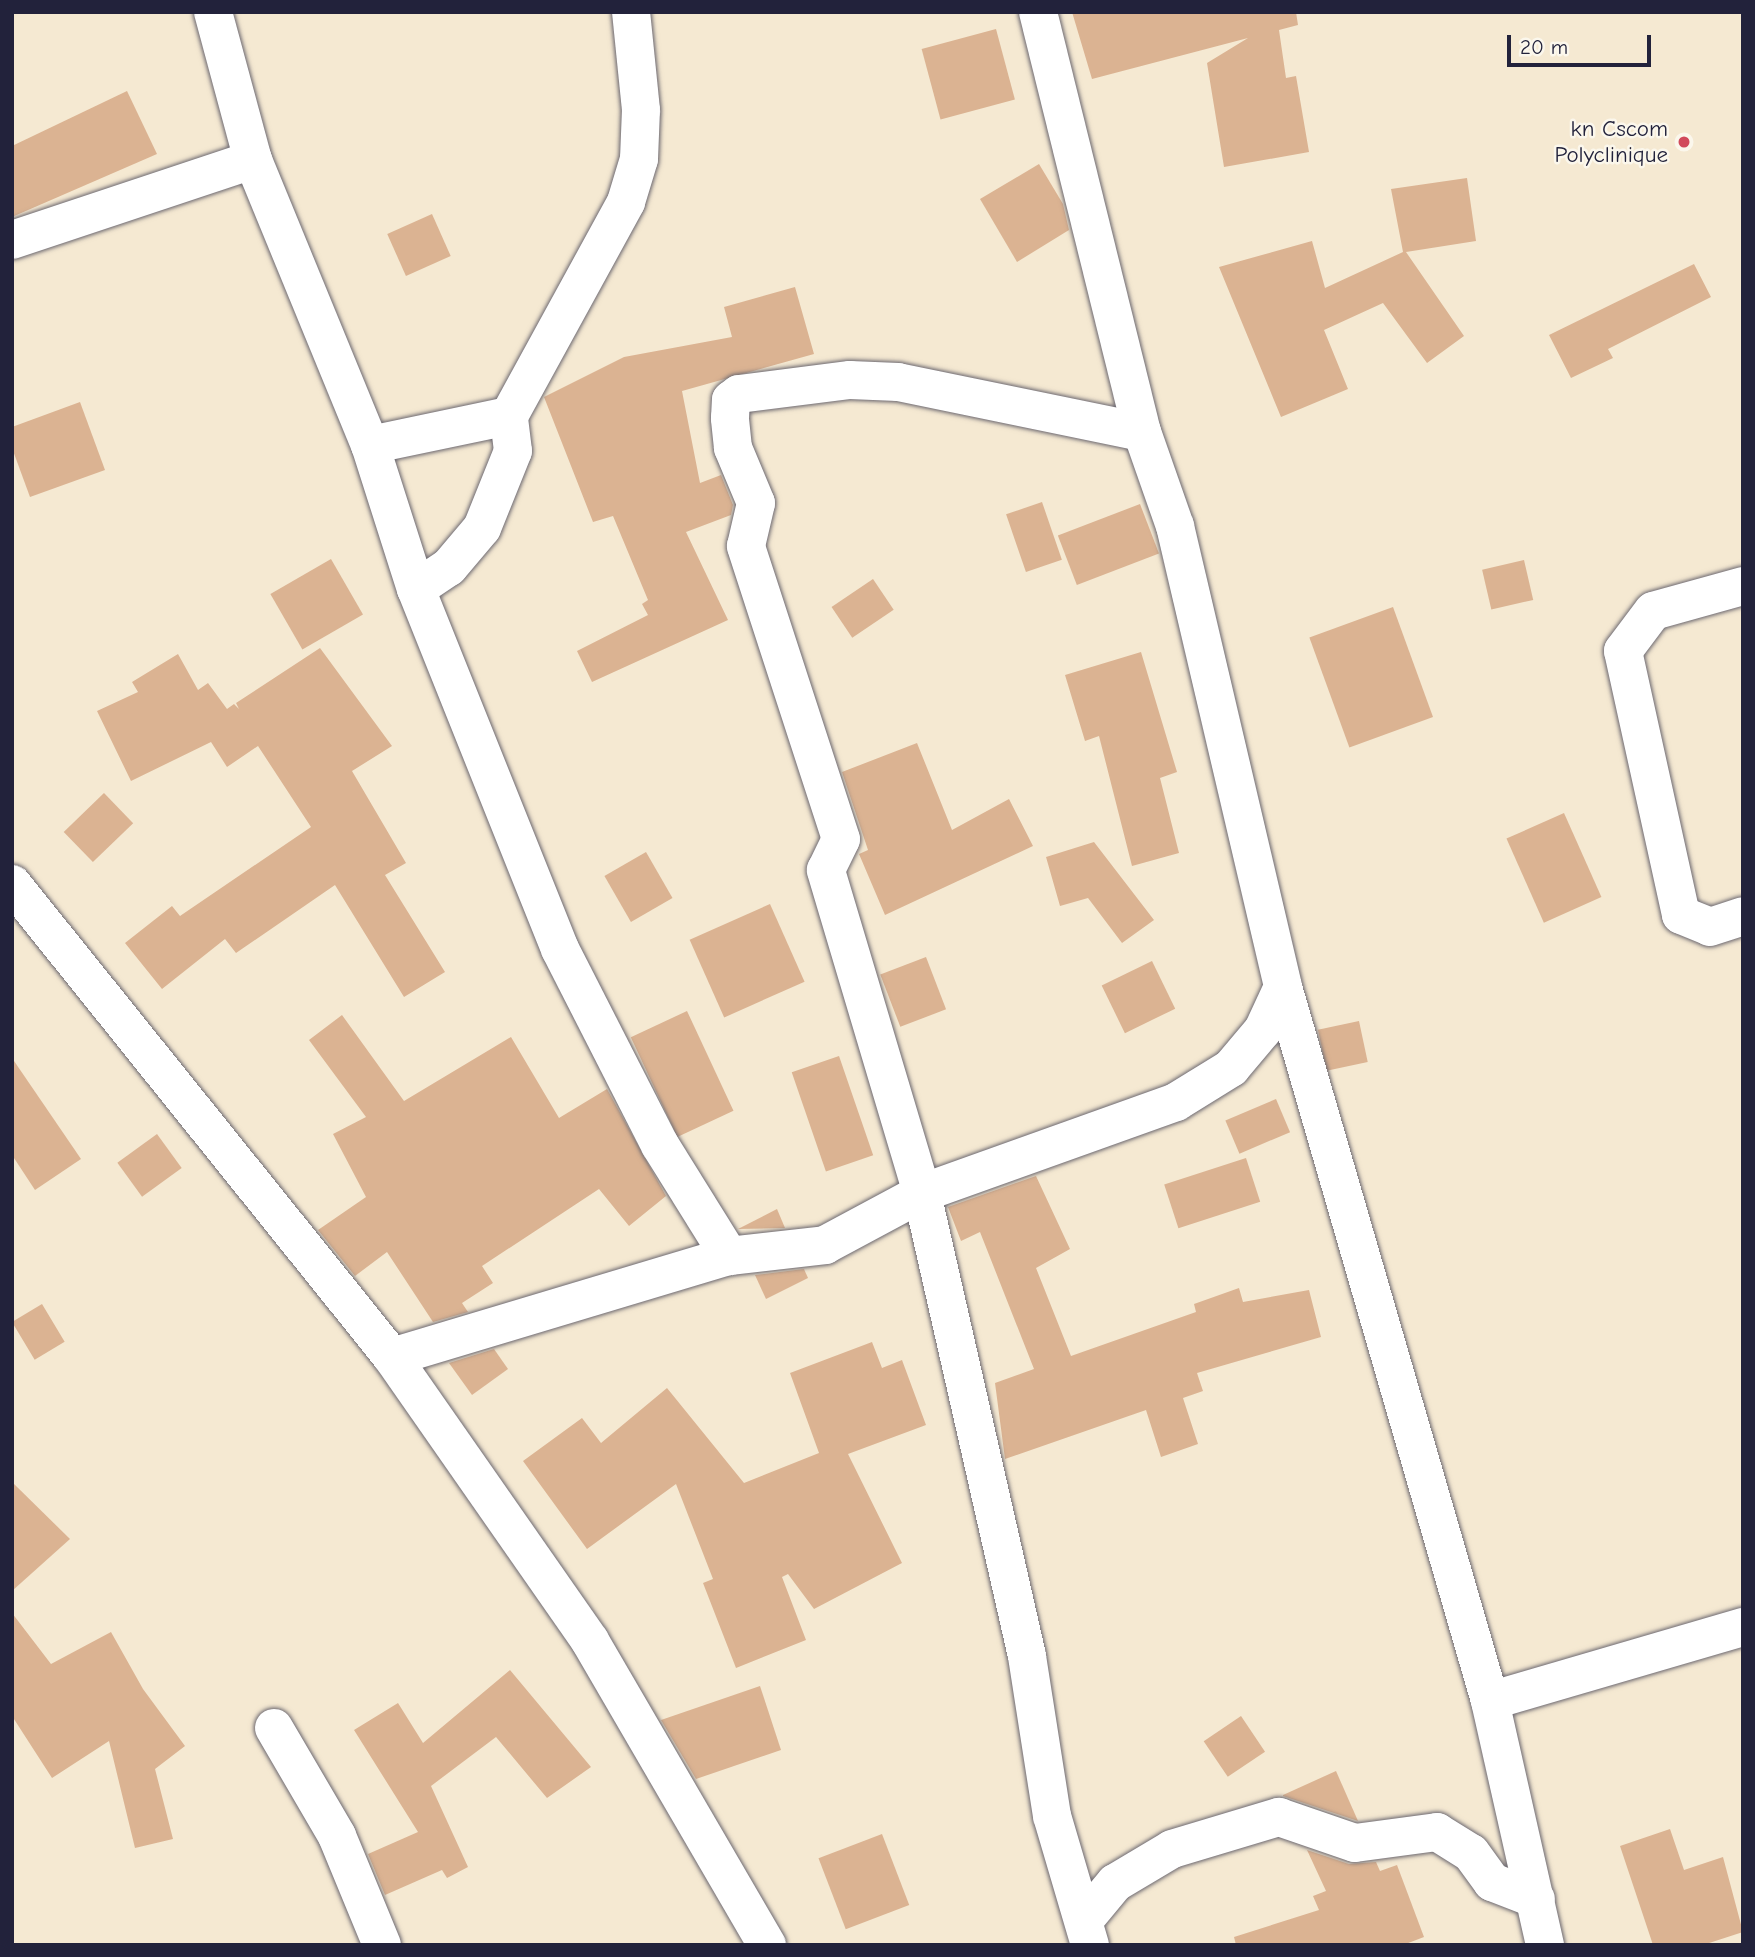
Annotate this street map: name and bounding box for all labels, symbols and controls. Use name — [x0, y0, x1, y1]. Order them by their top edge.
scale bar — [1510, 21, 1654, 65]
text: 20 m — [1520, 35, 1568, 59]
place label: kn Cscom Polyclinique — [1555, 115, 1668, 169]
marker: kn Cscom Polyclinique — [1674, 132, 1694, 152]

